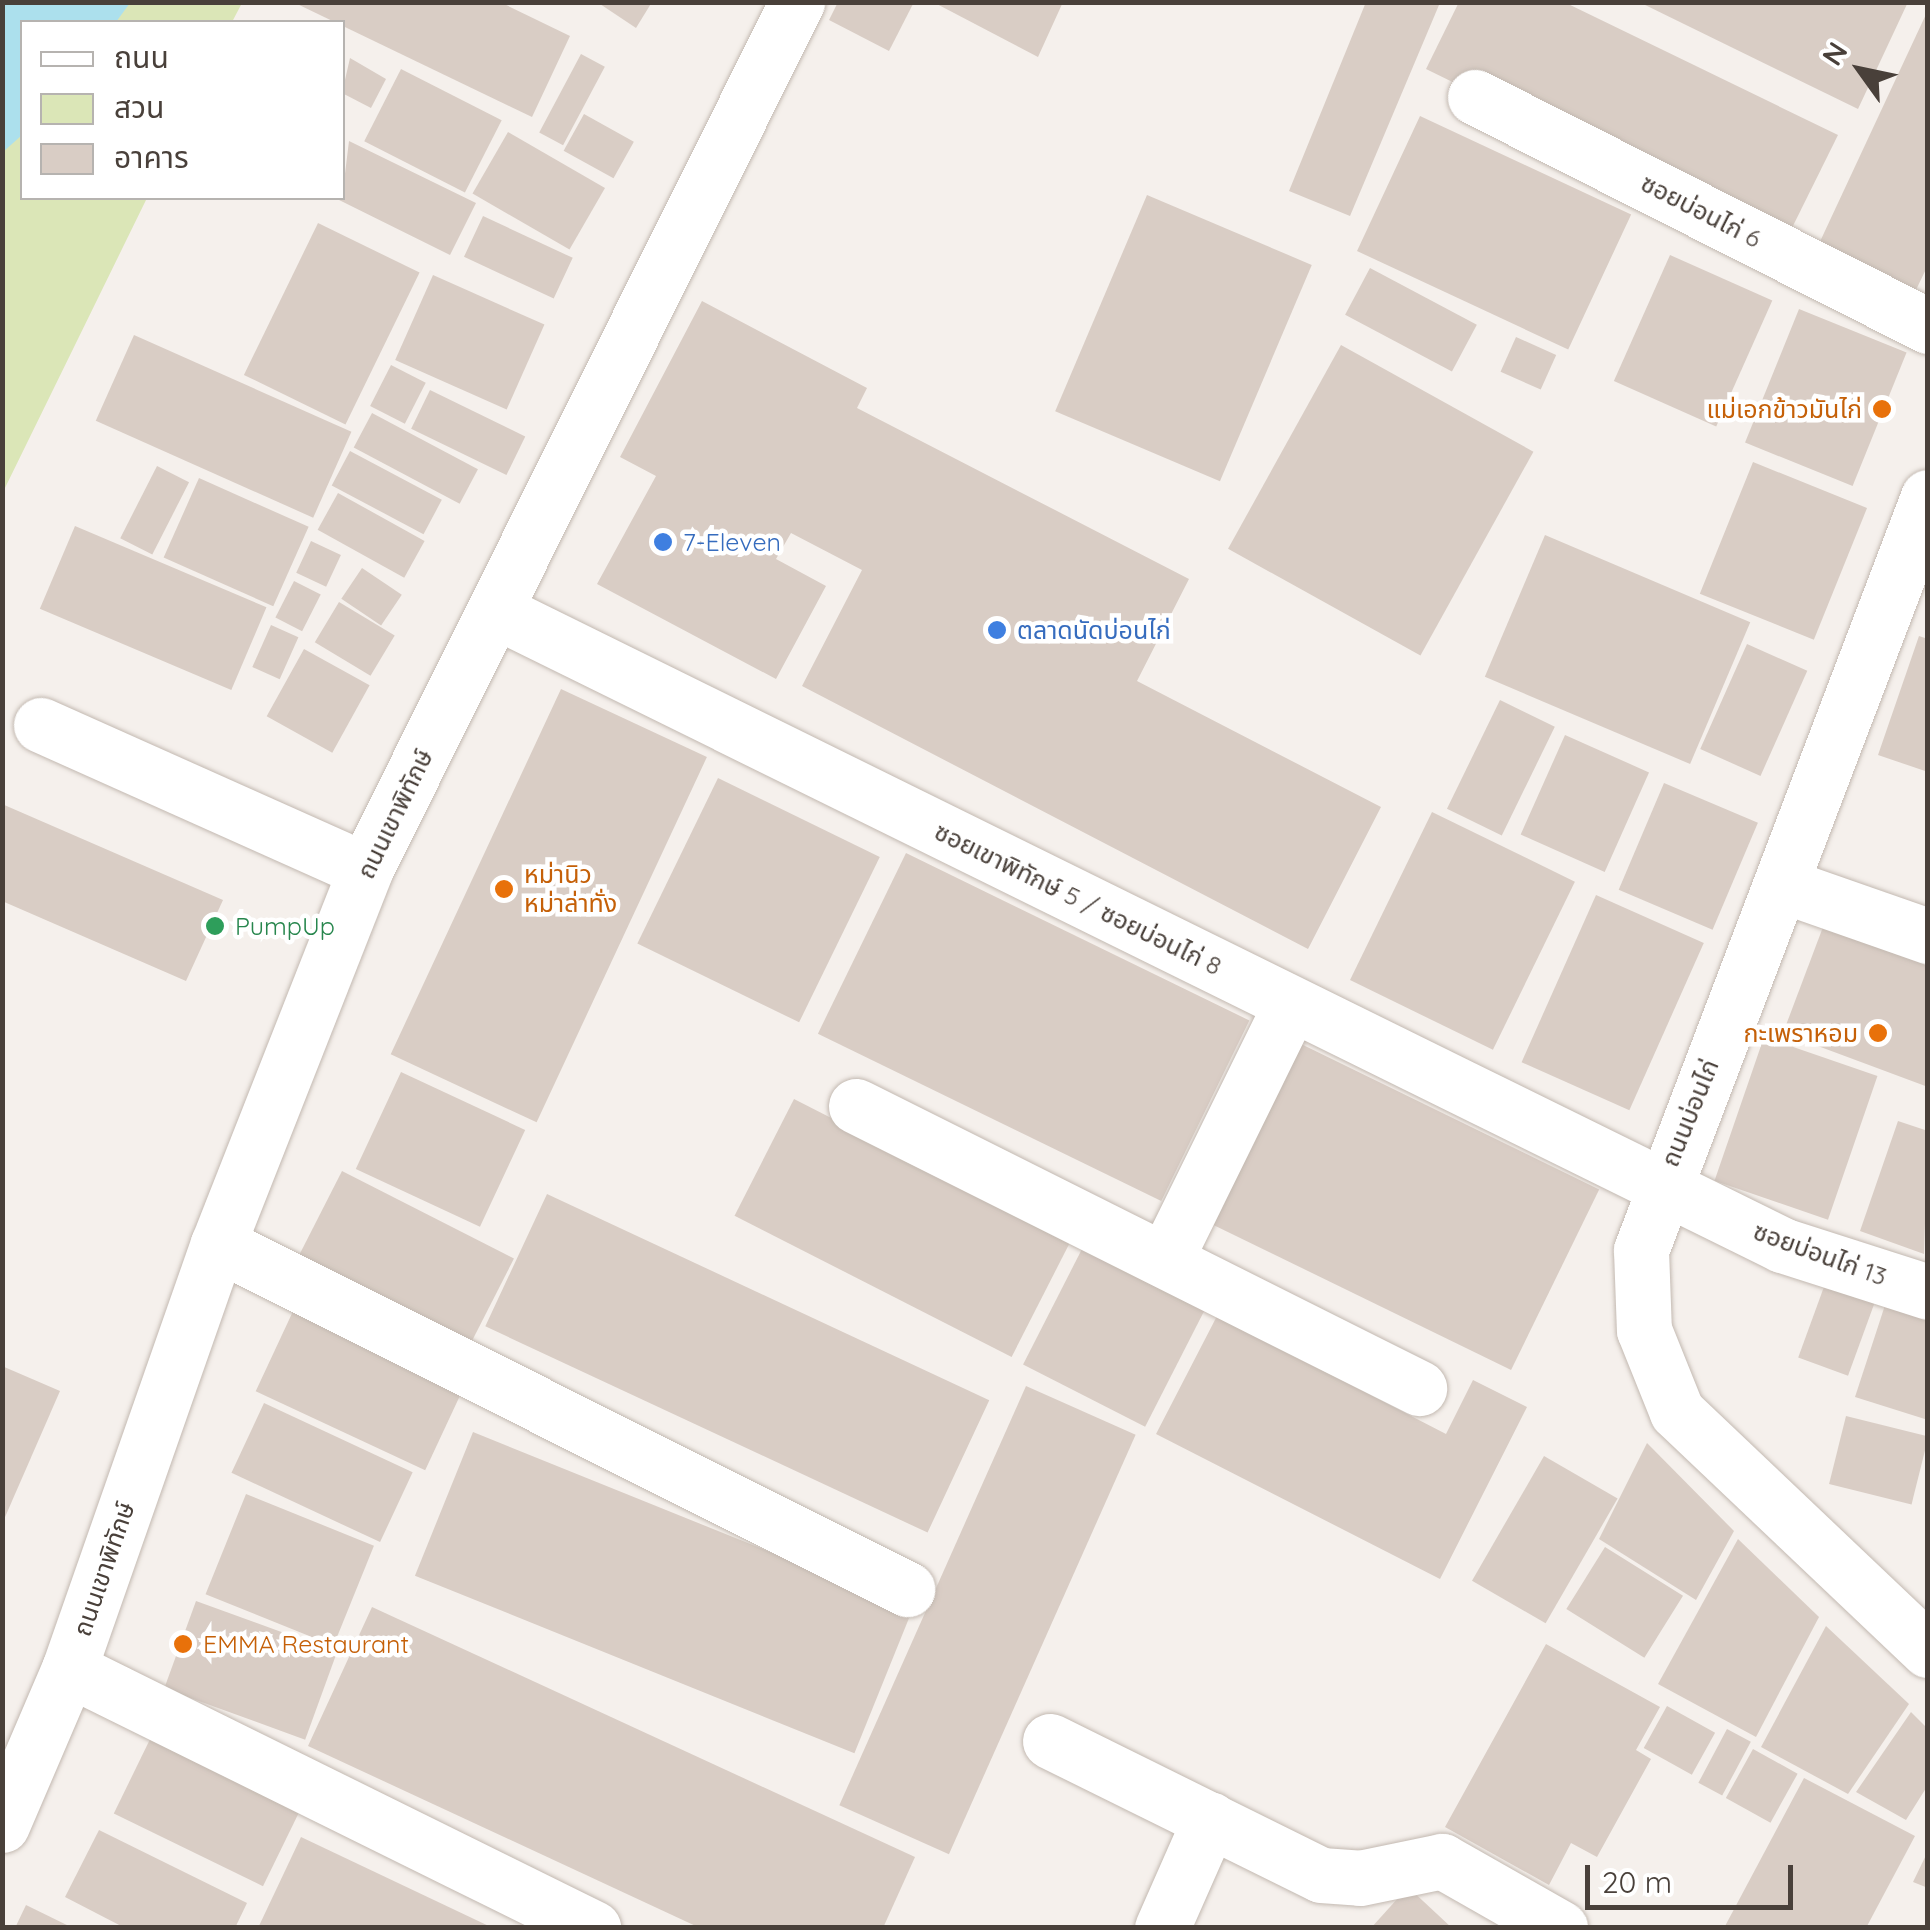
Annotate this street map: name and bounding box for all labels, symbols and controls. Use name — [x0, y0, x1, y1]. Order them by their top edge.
legend — [20, 20, 345, 200]
north arrow — [1810, 20, 1910, 120]
text: N — [1814, 35, 1855, 72]
text: ถนน — [114, 38, 169, 76]
text: สวน — [114, 88, 164, 126]
text: อาคาร — [114, 138, 189, 176]
street label: ซอยบ่อนไก่ 6 — [1636, 168, 1766, 254]
place label: แม่เอกข้าวมันไก่ — [1707, 394, 1862, 424]
marker: แม่เอกข้าวมันไก่ — [1871, 398, 1893, 420]
place label: 7-Eleven — [683, 527, 781, 557]
marker: 7-Eleven — [652, 531, 674, 553]
place label: ตลาดนัดบ่อนไก่ — [1017, 615, 1171, 645]
marker: ตลาดนัดบ่อนไก่ — [986, 619, 1008, 641]
street label: ถนนเขาพิทักษ์ — [351, 744, 439, 884]
street label: ซอยเขาพิทักษ์ 5 / ซอยบ่อนไก่ 8 — [930, 816, 1226, 982]
place label: หม่านิว หม่าล่าทั่ง — [524, 860, 617, 919]
marker: หม่านิว หม่าล่าทั่ง — [493, 878, 515, 900]
place label: PumpUp — [235, 911, 335, 941]
marker: PumpUp — [204, 915, 226, 937]
place label: กะเพราหอม — [1744, 1018, 1858, 1048]
marker: กะเพราหอม — [1867, 1022, 1889, 1044]
street label: ถนนบ่อนไก่ — [1655, 1055, 1725, 1171]
street label: ซอยบ่อนไก่ 13 — [1749, 1216, 1891, 1292]
street label: ถนนเขาพิทักษ์ — [67, 1498, 141, 1640]
place label: EMMA Restaurant — [203, 1629, 409, 1659]
marker: EMMA Restaurant — [172, 1633, 194, 1655]
scale bar — [1590, 1845, 1798, 1907]
text: 20 m — [1602, 1863, 1672, 1901]

